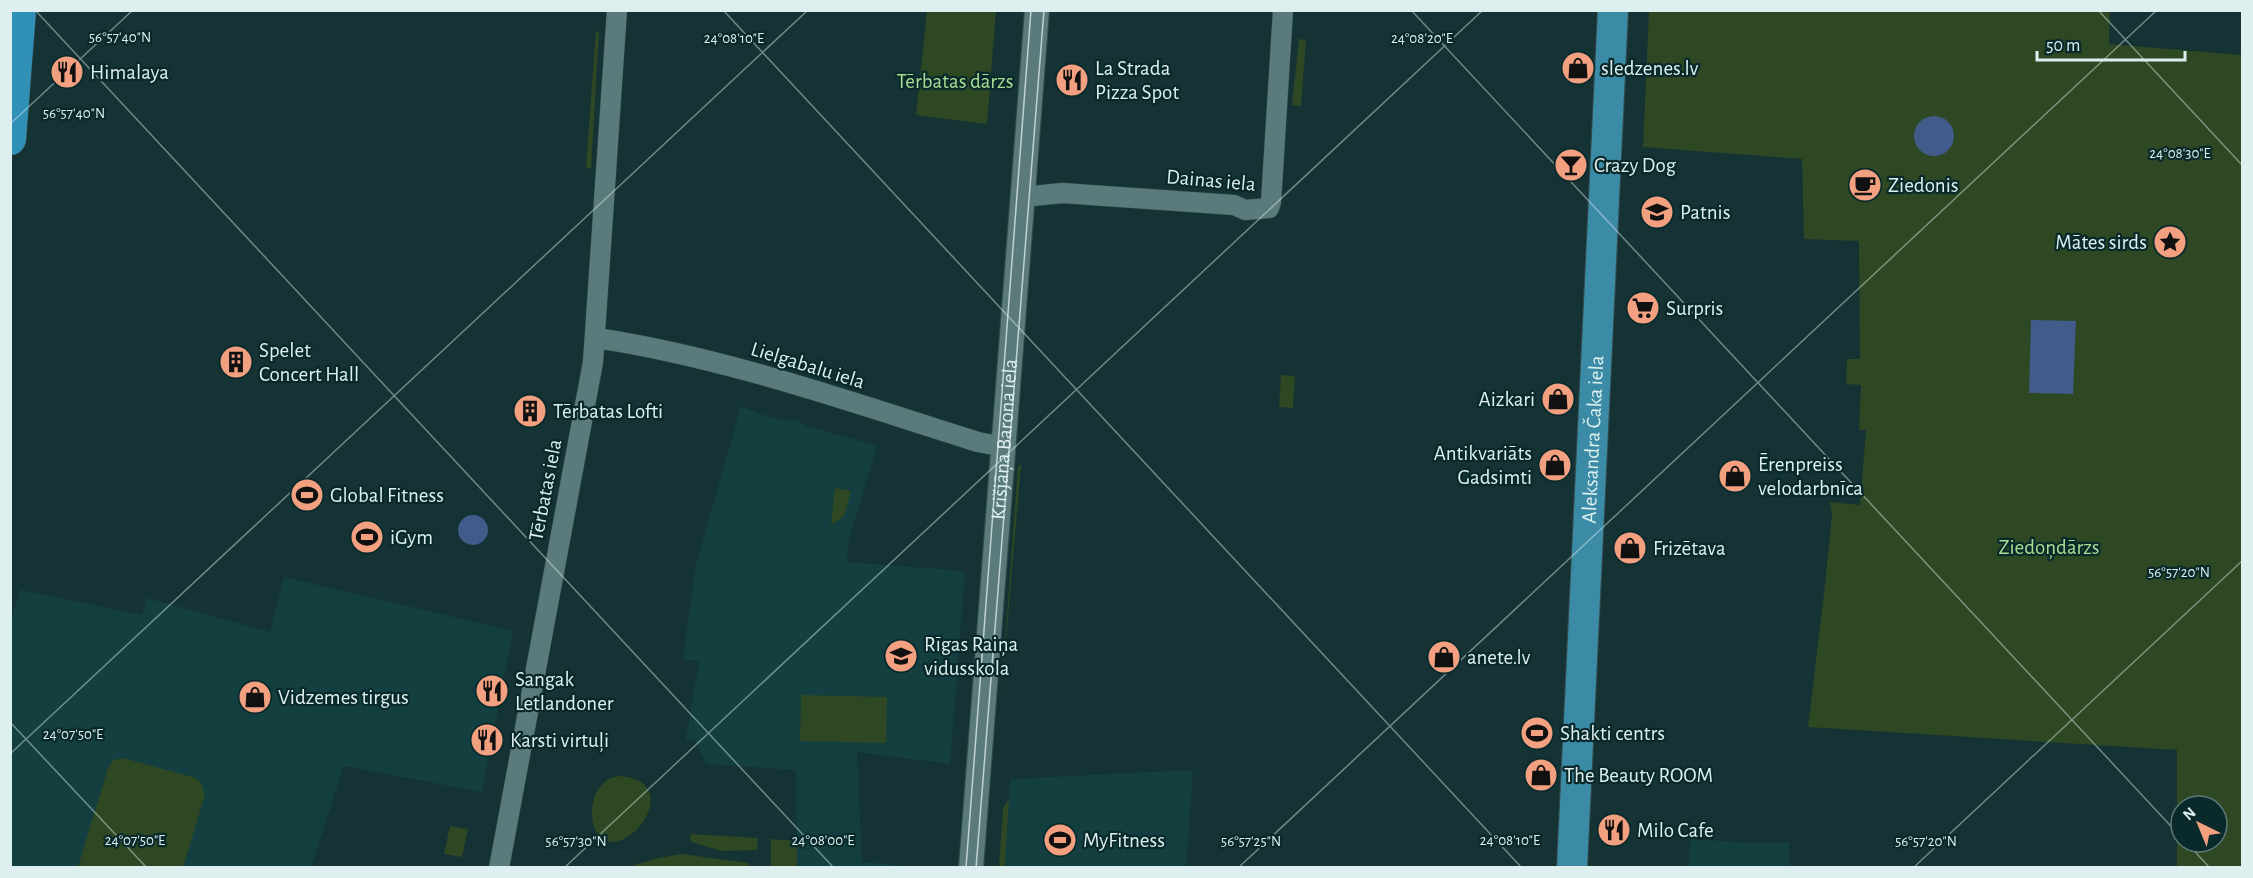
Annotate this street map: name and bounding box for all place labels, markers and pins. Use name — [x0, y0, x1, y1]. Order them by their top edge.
shop icon: sledzenes.lv — [1560, 50, 1596, 86]
restaurant icon: Himalaya — [49, 54, 85, 90]
place label: La Strada Pizza Spot — [1095, 58, 1179, 103]
place label: sledzenes.lv — [1601, 58, 1699, 79]
place label: Himalaya — [90, 62, 169, 83]
restaurant icon: La Strada Pizza Spot — [1054, 62, 1090, 98]
bar icon: Crazy Dog — [1553, 147, 1589, 183]
place label: Crazy Dog — [1594, 155, 1677, 176]
cafe icon: Ziedonis — [1847, 167, 1883, 203]
place label: Ziedonis — [1888, 175, 1959, 196]
school or university icon: Patnis — [1639, 194, 1675, 230]
place label: Patnis — [1680, 202, 1730, 223]
place icon: Mātes sirds — [2152, 224, 2188, 260]
place label: Mātes sirds — [2055, 232, 2147, 253]
supermarket icon: Surpris — [1625, 290, 1661, 326]
place label: Surpris — [1666, 298, 1723, 319]
place label: Spelet Concert Hall — [259, 340, 359, 385]
building icon: Spelet Concert Hall — [218, 344, 254, 380]
shop icon: Aizkari — [1540, 381, 1576, 417]
place label: Aizkari — [1479, 389, 1535, 410]
building icon: Tērbatas Lofti — [512, 393, 548, 429]
place label: Tērbatas Lofti — [553, 401, 663, 422]
place label: Antikvariāts Gadsimti — [1434, 443, 1532, 488]
shop icon: Antikvariāts Gadsimti — [1537, 447, 1573, 483]
place label: Ērenpreiss velodarbnīca — [1758, 453, 1863, 499]
shop icon: Ērenpreiss velodarbnīca — [1717, 458, 1753, 494]
sports icon: Global Fitness — [289, 477, 325, 513]
place label: Global Fitness — [330, 485, 444, 506]
sports icon: iGym — [349, 519, 385, 555]
place label: iGym — [390, 527, 433, 548]
shop icon: Frizētava — [1612, 530, 1648, 566]
place label: Frizētava — [1653, 538, 1726, 559]
place label: Rīgas Raiņa vidusskola — [924, 634, 1018, 679]
school or university icon: Rīgas Raiņa vidusskola — [883, 638, 919, 674]
shop icon: anete.lv — [1426, 639, 1462, 675]
place label: anete.lv — [1467, 647, 1531, 668]
place label: Sangak Letlandoner — [515, 669, 614, 714]
restaurant icon: Sangak Letlandoner — [474, 673, 510, 709]
shop icon: Vidzemes tirgus — [237, 679, 273, 715]
place label: Vidzemes tirgus — [278, 687, 409, 708]
sports icon: Shakti centrs — [1519, 715, 1555, 751]
restaurant icon: Karsti virtuļi — [469, 722, 505, 758]
place label: Shakti centrs — [1560, 723, 1665, 744]
place label: Karsti virtuļi — [510, 730, 609, 753]
shop icon: The Beauty ROOM — [1523, 757, 1559, 793]
place label: The Beauty ROOM — [1564, 765, 1713, 786]
restaurant icon: Milo Cafe — [1596, 812, 1632, 848]
place label: Milo Cafe — [1637, 820, 1714, 841]
sports icon: MyFitness — [1042, 822, 1078, 858]
place label: MyFitness — [1083, 830, 1165, 851]

